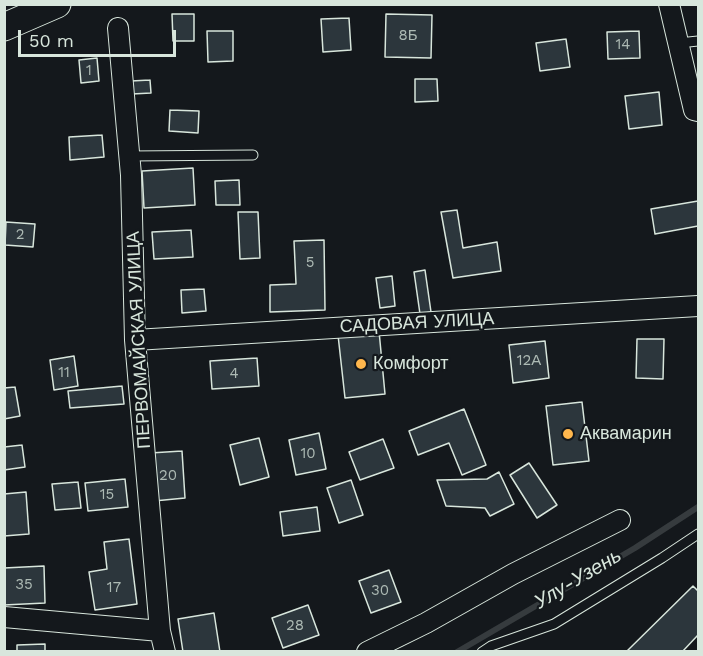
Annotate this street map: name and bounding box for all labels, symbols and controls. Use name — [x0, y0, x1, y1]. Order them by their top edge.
scale bar — [21, 18, 178, 56]
house number: 8Б — [398, 27, 418, 45]
text: 50 m — [29, 30, 74, 51]
house number: 14 — [615, 36, 631, 54]
house number: 1 — [86, 62, 92, 80]
house number: 2 — [16, 226, 24, 244]
street label: ПЕРВОМАЙСКАЯ УЛИЦА — [123, 231, 155, 449]
house number: 5 — [306, 254, 314, 272]
street label: САДОВАЯ УЛИЦА — [339, 308, 495, 338]
house number: 12А — [517, 352, 541, 370]
place label: Комфорт — [373, 353, 449, 375]
marker: Комфорт — [354, 357, 368, 371]
house number: 11 — [58, 364, 70, 382]
house number: 4 — [229, 365, 239, 383]
place label: Аквамарин — [580, 423, 672, 445]
marker: Аквамарин — [561, 427, 575, 441]
house number: 10 — [300, 445, 316, 463]
house number: 20 — [159, 467, 177, 485]
house number: 15 — [100, 486, 114, 504]
water label: Улу-Узень — [530, 544, 626, 614]
house number: 35 — [15, 576, 33, 594]
house number: 17 — [107, 579, 121, 597]
house number: 30 — [371, 582, 389, 600]
house number: 28 — [286, 617, 304, 635]

